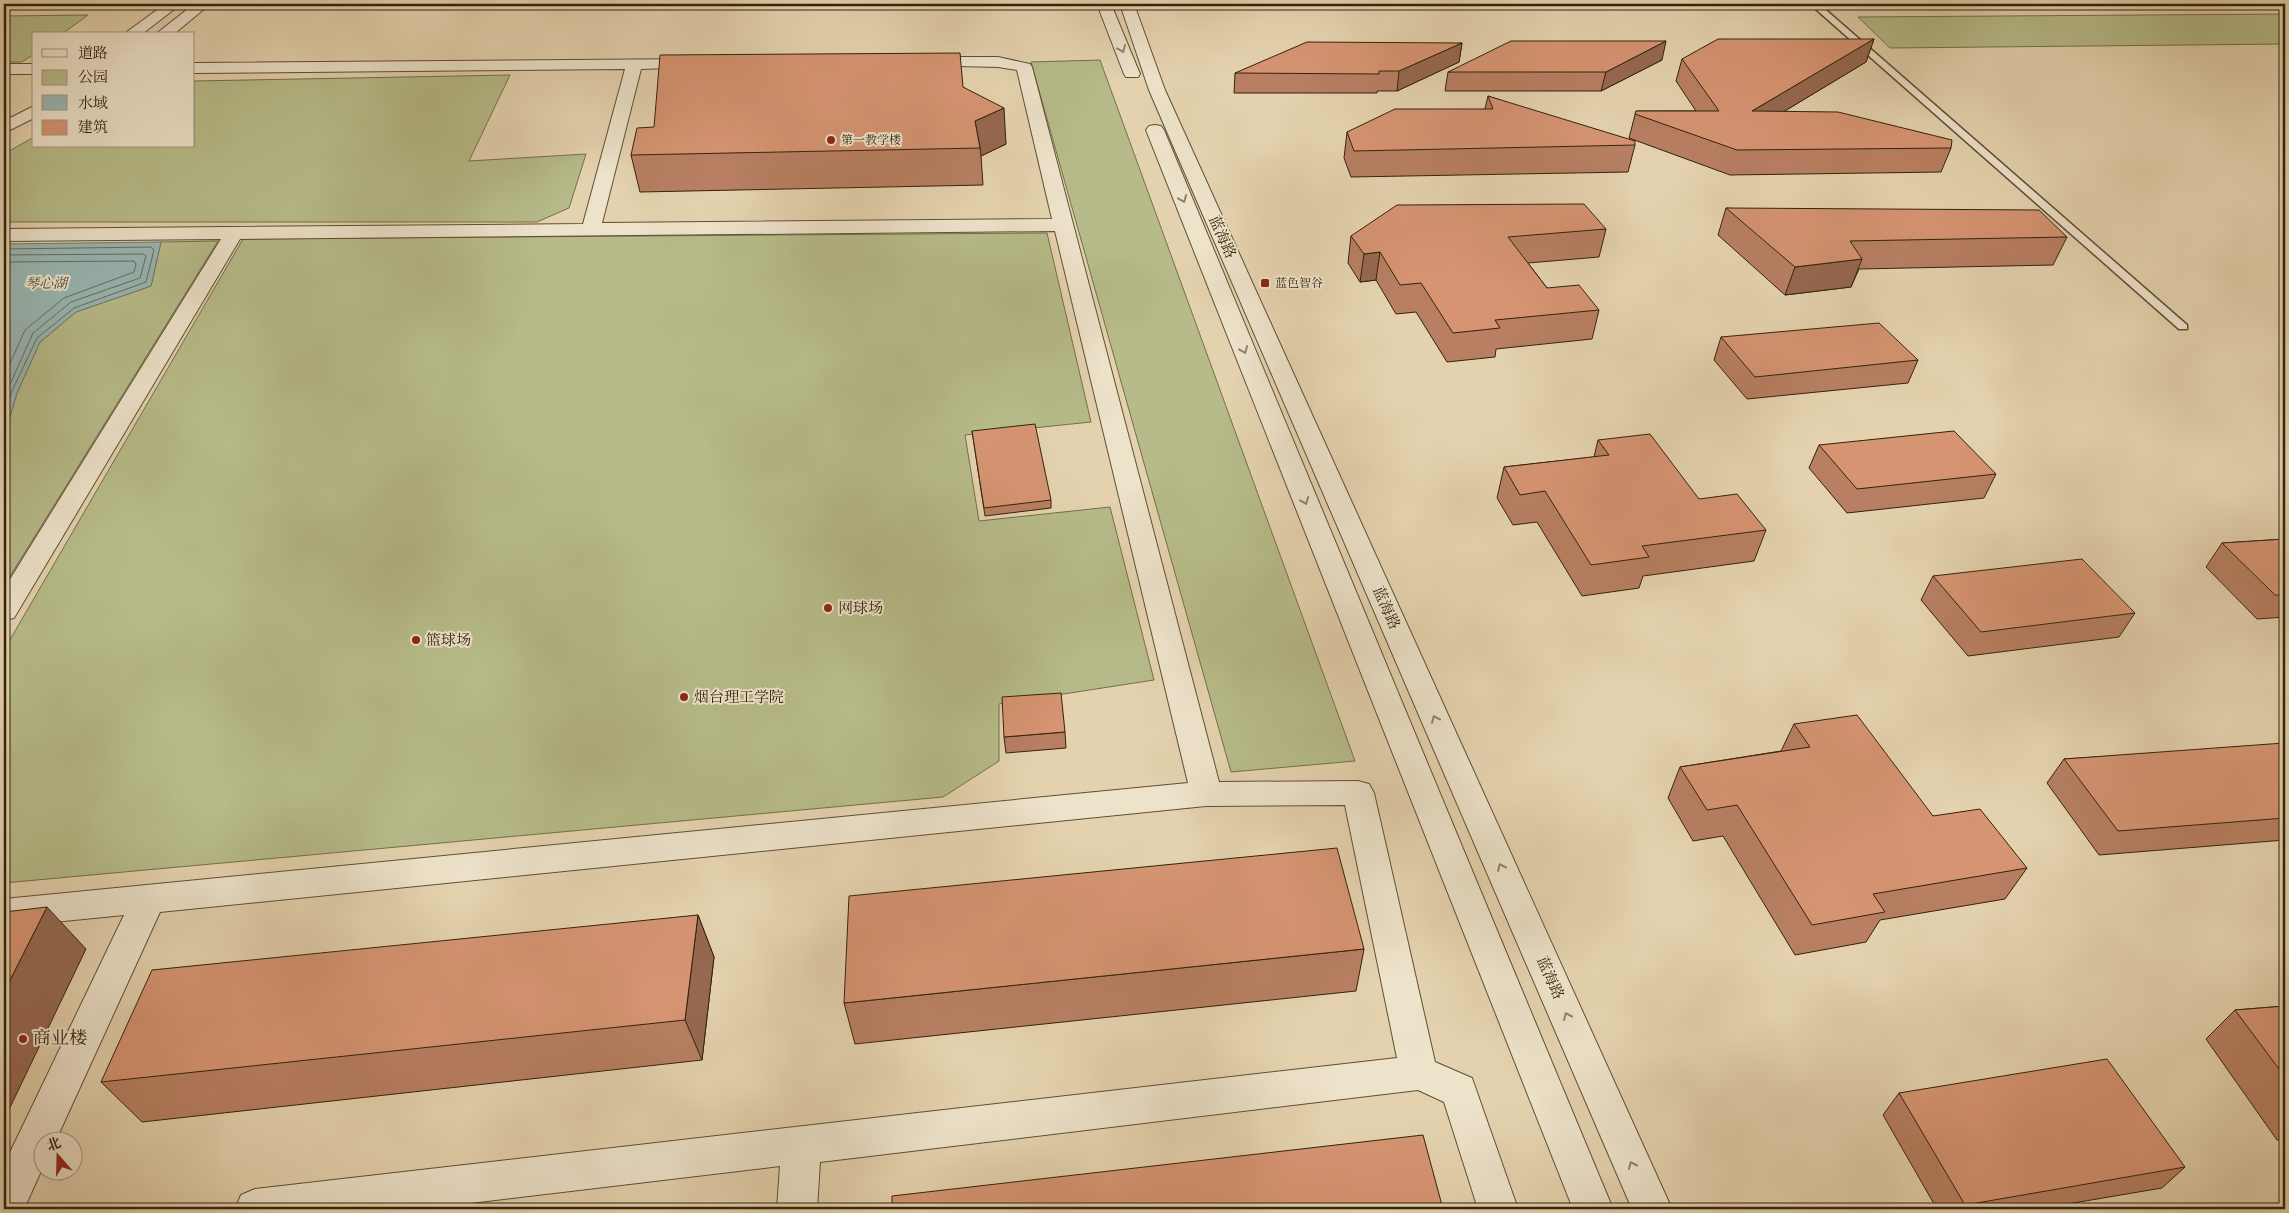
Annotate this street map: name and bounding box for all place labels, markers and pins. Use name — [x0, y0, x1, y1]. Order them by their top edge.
place label: 第一教学楼 — [841, 133, 901, 148]
marker: 第一教学楼 — [825, 134, 837, 146]
place label: 蓝色智谷 — [1275, 276, 1323, 291]
marker: 蓝色智谷 — [1259, 277, 1271, 289]
place label: 网球场 — [838, 599, 883, 618]
marker: 网球场 — [822, 602, 834, 614]
place label: 篮球场 — [426, 631, 471, 650]
marker: 篮球场 — [410, 634, 422, 646]
place label: 烟台理工学院 — [694, 688, 784, 707]
marker: 烟台理工学院 — [678, 691, 690, 703]
place label: 商业楼 — [33, 1028, 87, 1051]
marker: 商业楼 — [17, 1033, 29, 1045]

